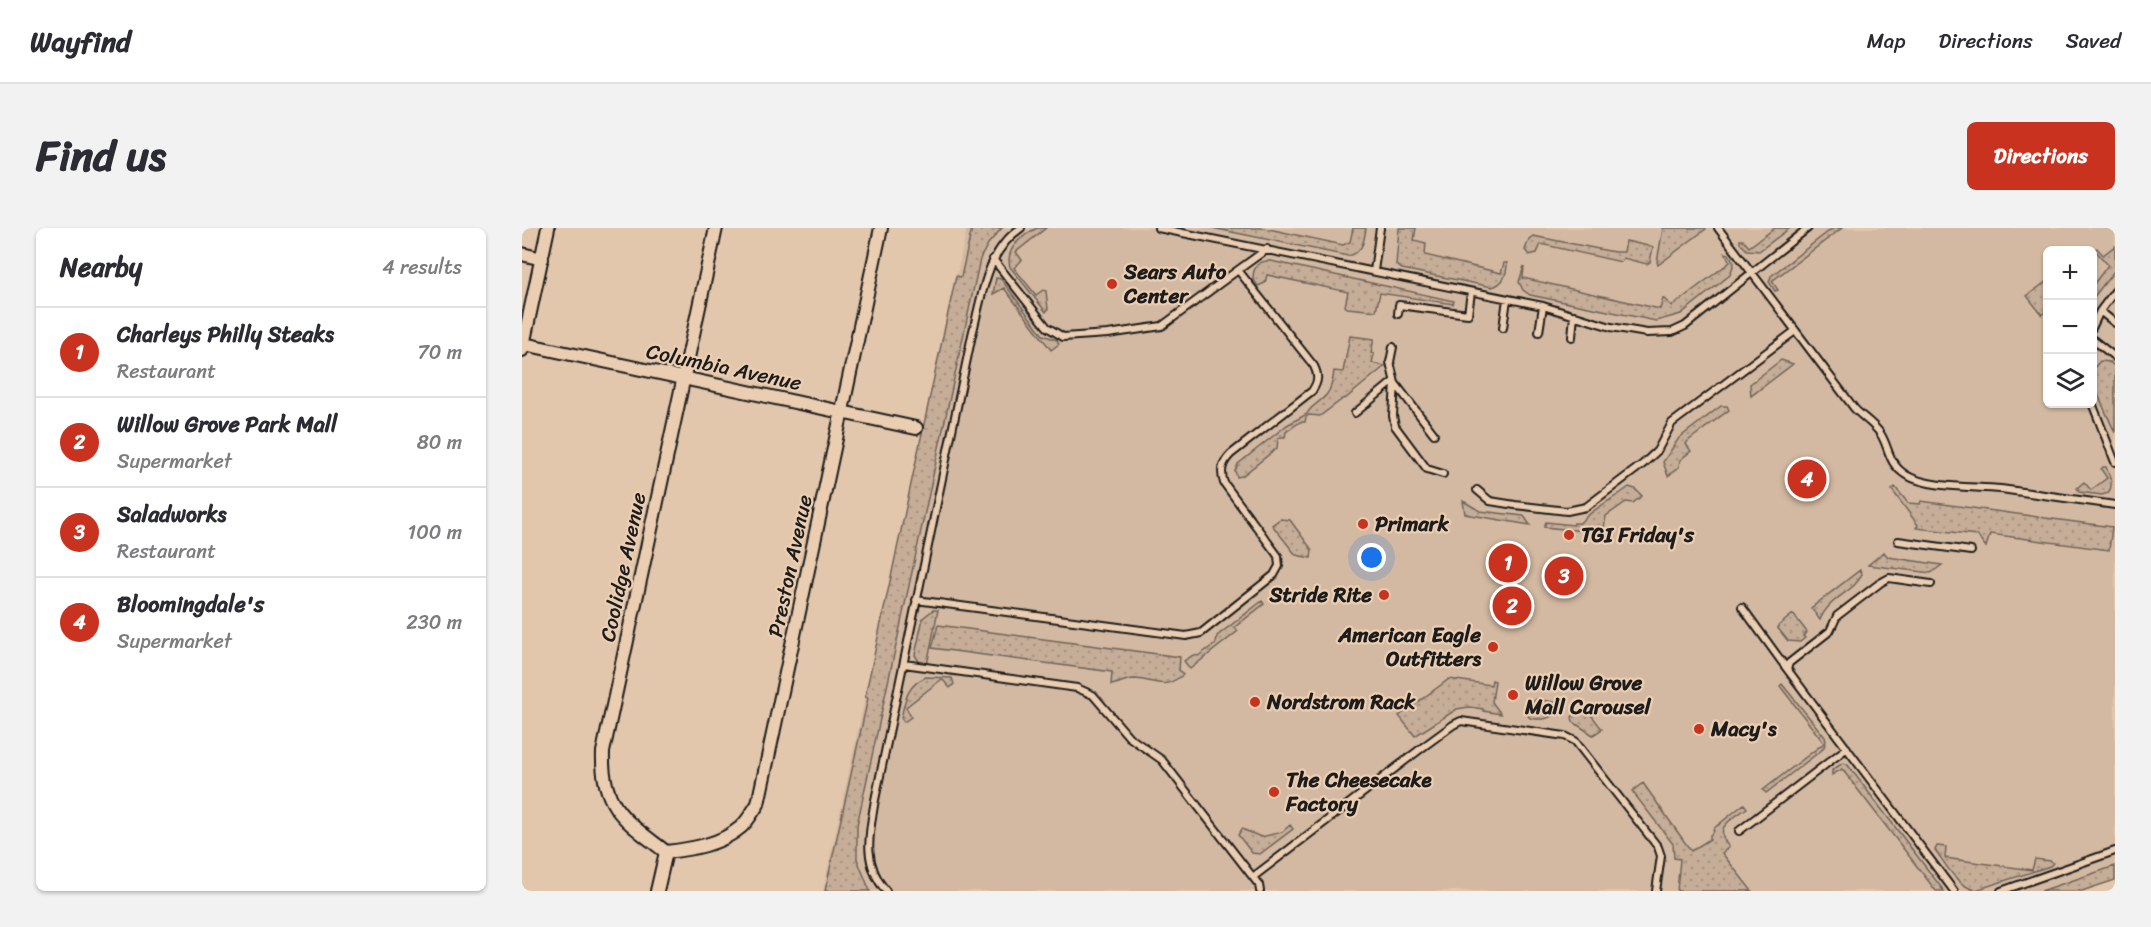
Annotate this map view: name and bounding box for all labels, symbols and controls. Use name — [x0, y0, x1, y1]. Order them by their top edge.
text: Wayfind — [30, 17, 131, 66]
text: Map — [1867, 22, 1905, 60]
text: Directions — [1938, 22, 2033, 60]
text: Saved — [2066, 22, 2121, 60]
text: Find us — [36, 119, 166, 193]
button: Directions — [1967, 122, 2115, 190]
text: Nearby — [60, 244, 142, 290]
map controls — [2043, 246, 2097, 408]
button: + — [2043, 246, 2097, 300]
text: 4 results — [382, 250, 462, 285]
place label: Sears Auto Center — [1123, 253, 1227, 315]
marker: Sears Auto Center — [1105, 277, 1119, 291]
button: − — [2043, 300, 2097, 354]
text: Charleys Philly Steaks — [117, 315, 334, 354]
street label: Columbia Avenue — [643, 332, 805, 402]
text: 1 — [75, 335, 84, 370]
text: 70 m — [417, 335, 462, 370]
text: Restaurant — [117, 354, 216, 389]
button: layers — [2043, 354, 2097, 408]
text: Willow Grove Park Mall — [117, 405, 337, 444]
text: 2 — [74, 425, 85, 460]
text: 80 m — [417, 425, 462, 460]
text: Supermarket — [117, 444, 232, 479]
pin: 4 — [1788, 456, 1826, 502]
street label: Coolidge Avenue — [589, 489, 657, 645]
street label: Preston Avenue — [756, 491, 824, 641]
text: Saladworks — [117, 495, 227, 534]
place label: Primark — [1375, 505, 1449, 543]
text: 3 — [74, 515, 85, 550]
text: 100 m — [408, 515, 462, 550]
place label: TGI Friday's — [1581, 516, 1695, 554]
marker: Primark — [1356, 517, 1370, 531]
marker: TGI Friday's — [1562, 528, 1576, 542]
text: Restaurant — [117, 534, 216, 569]
pin: 1 — [1488, 540, 1528, 586]
your location — [1357, 543, 1386, 572]
pin: 3 — [1544, 554, 1584, 598]
place label: Stride Rite — [1268, 576, 1372, 614]
pin: 2 — [1492, 584, 1532, 628]
text: Bloomingdale's — [117, 585, 264, 624]
marker: Stride Rite — [1377, 588, 1391, 602]
text: 4 — [73, 605, 86, 640]
text: 230 m — [406, 605, 462, 640]
place label: American Eagle Outfitters — [1338, 616, 1481, 678]
text: Supermarket — [117, 624, 232, 659]
marker: American Eagle Outfitters — [1486, 640, 1500, 654]
place label: Willow Grove Mall Carousel — [1524, 664, 1651, 726]
place label: Nordstrom Rack — [1266, 683, 1416, 721]
marker: Willow Grove Mall Carousel — [1506, 688, 1520, 702]
marker: Nordstrom Rack — [1248, 695, 1262, 709]
place label: Macy's — [1710, 710, 1777, 748]
marker: Macy's — [1692, 722, 1706, 736]
place label: The Cheesecake Factory — [1285, 761, 1433, 823]
marker: The Cheesecake Factory — [1267, 785, 1281, 799]

